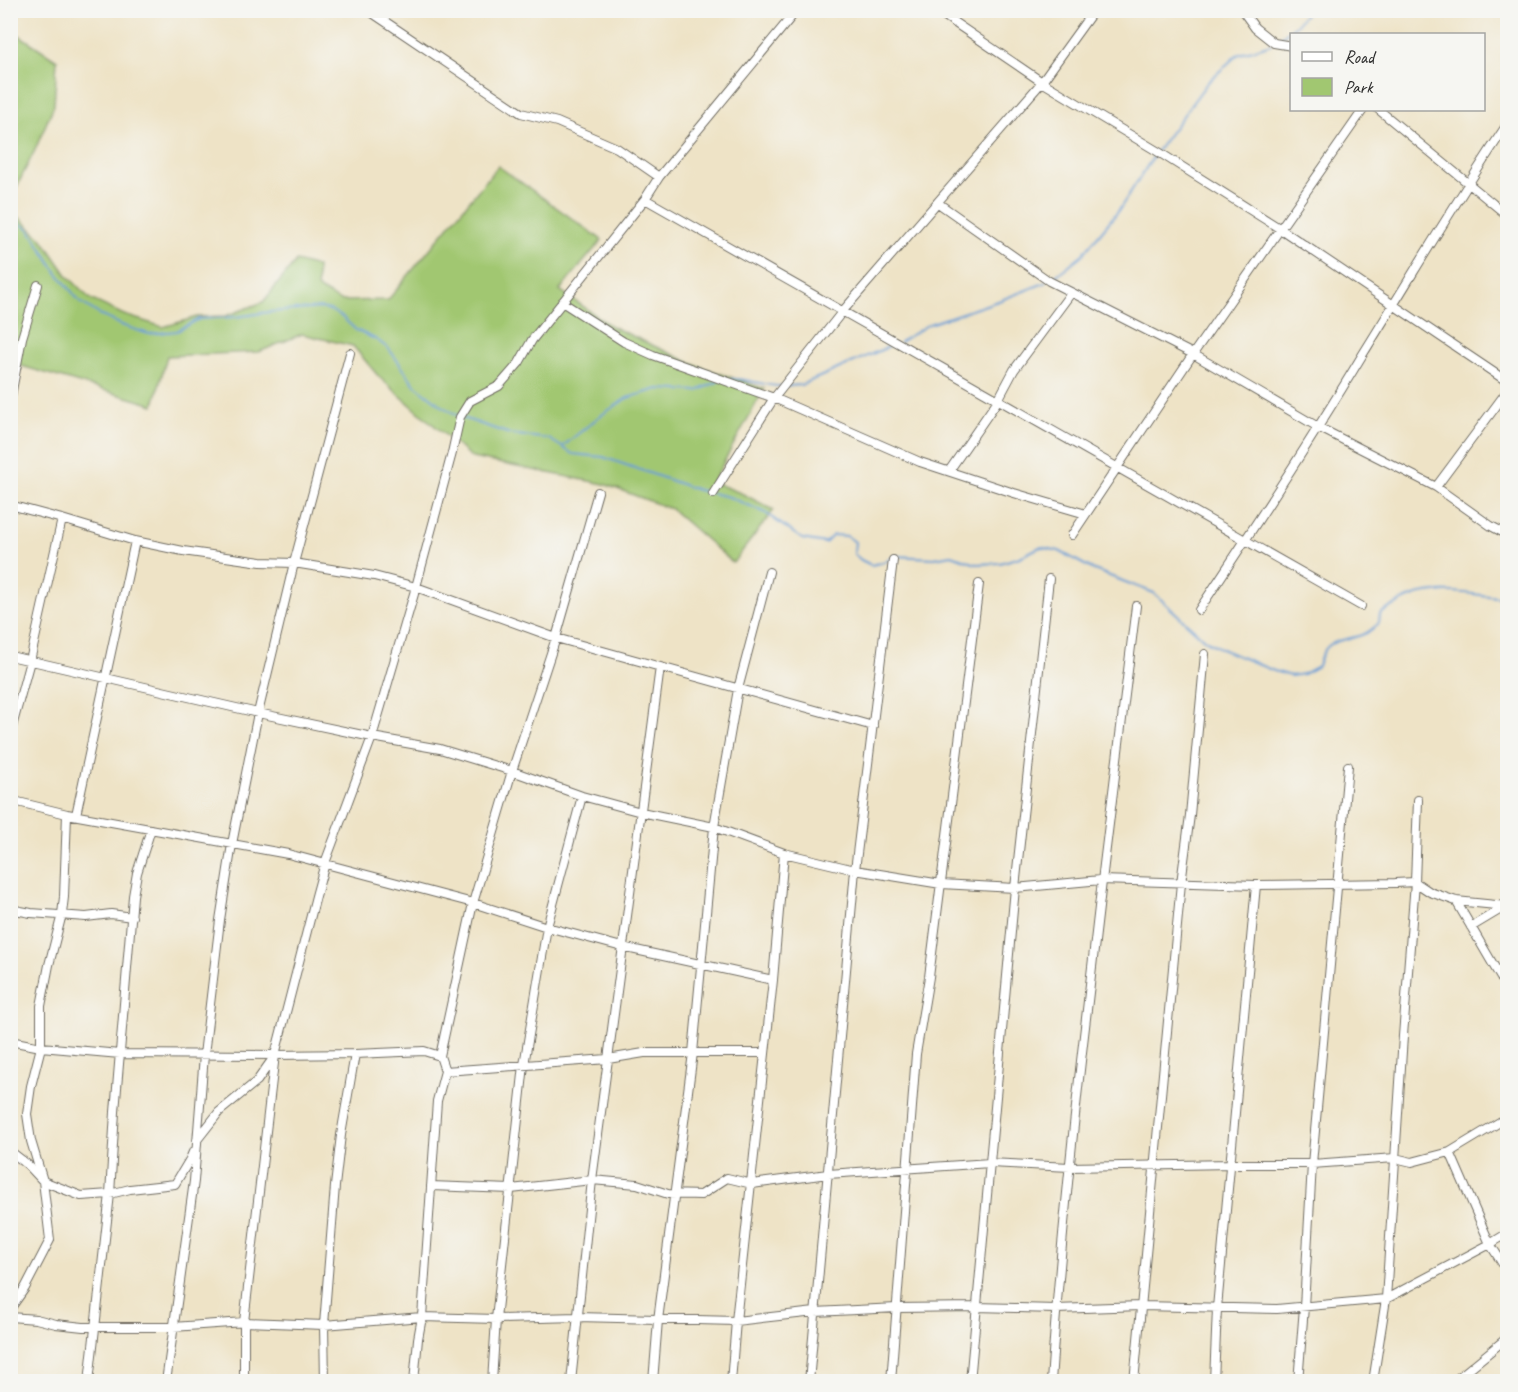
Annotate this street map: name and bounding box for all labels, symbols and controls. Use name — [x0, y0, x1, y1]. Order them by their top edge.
legend — [1290, 33, 1485, 111]
text: Road — [1344, 46, 1377, 68]
text: Park — [1344, 76, 1374, 98]

